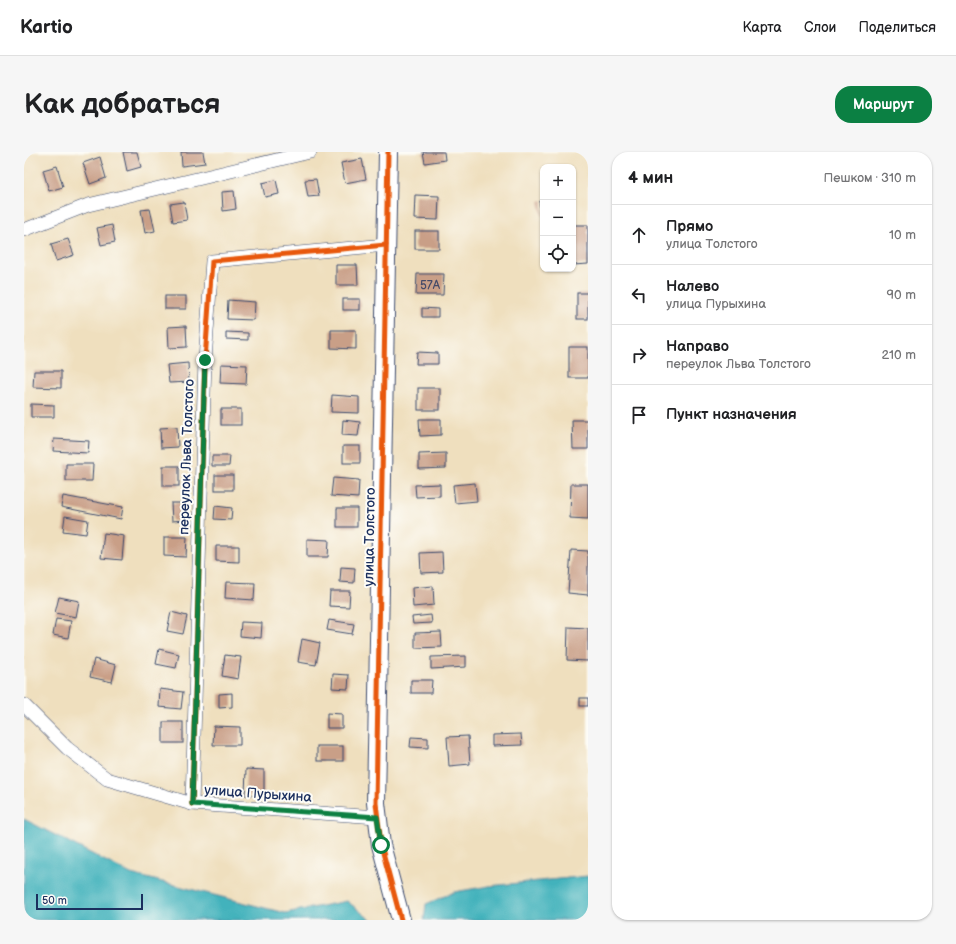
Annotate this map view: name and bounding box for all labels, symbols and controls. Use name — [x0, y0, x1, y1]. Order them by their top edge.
text: Kartio — [20, 16, 73, 39]
text: Карта — [742, 19, 782, 36]
text: Слои — [804, 19, 836, 36]
text: Поделиться — [858, 19, 936, 36]
button: Маршрут — [835, 86, 932, 123]
text: Как добраться — [24, 88, 221, 121]
map controls — [540, 164, 576, 272]
button: + — [540, 164, 576, 200]
text: 4 мин — [628, 168, 673, 188]
text: Пешком · 310 m — [824, 170, 916, 186]
button: − — [540, 200, 576, 236]
text: Прямо — [666, 217, 713, 236]
icon: ahead — [628, 224, 650, 246]
text: 10 m — [889, 227, 916, 243]
button: locate — [540, 236, 576, 272]
text: улица Толстого — [666, 236, 758, 252]
text: Налево — [666, 277, 719, 296]
house number: 57А — [420, 278, 441, 293]
icon: left — [628, 284, 650, 306]
text: 90 m — [887, 287, 916, 303]
text: улица Пурыхина — [666, 296, 766, 312]
text: Направо — [666, 337, 729, 356]
icon: right — [628, 344, 650, 366]
text: 210 m — [882, 347, 916, 363]
route end — [196, 351, 214, 369]
text: переулок Льва Толстого — [666, 356, 811, 372]
street label: переулок Льва Толстого — [175, 379, 198, 535]
icon: arrive — [628, 404, 650, 426]
text: Пункт назначения — [666, 405, 797, 424]
street label: улица Толстого — [360, 488, 379, 586]
street label: улица Пурыхина — [204, 781, 313, 806]
route start — [372, 836, 390, 854]
scale bar — [36, 892, 143, 911]
text: 50 m — [42, 894, 67, 907]

